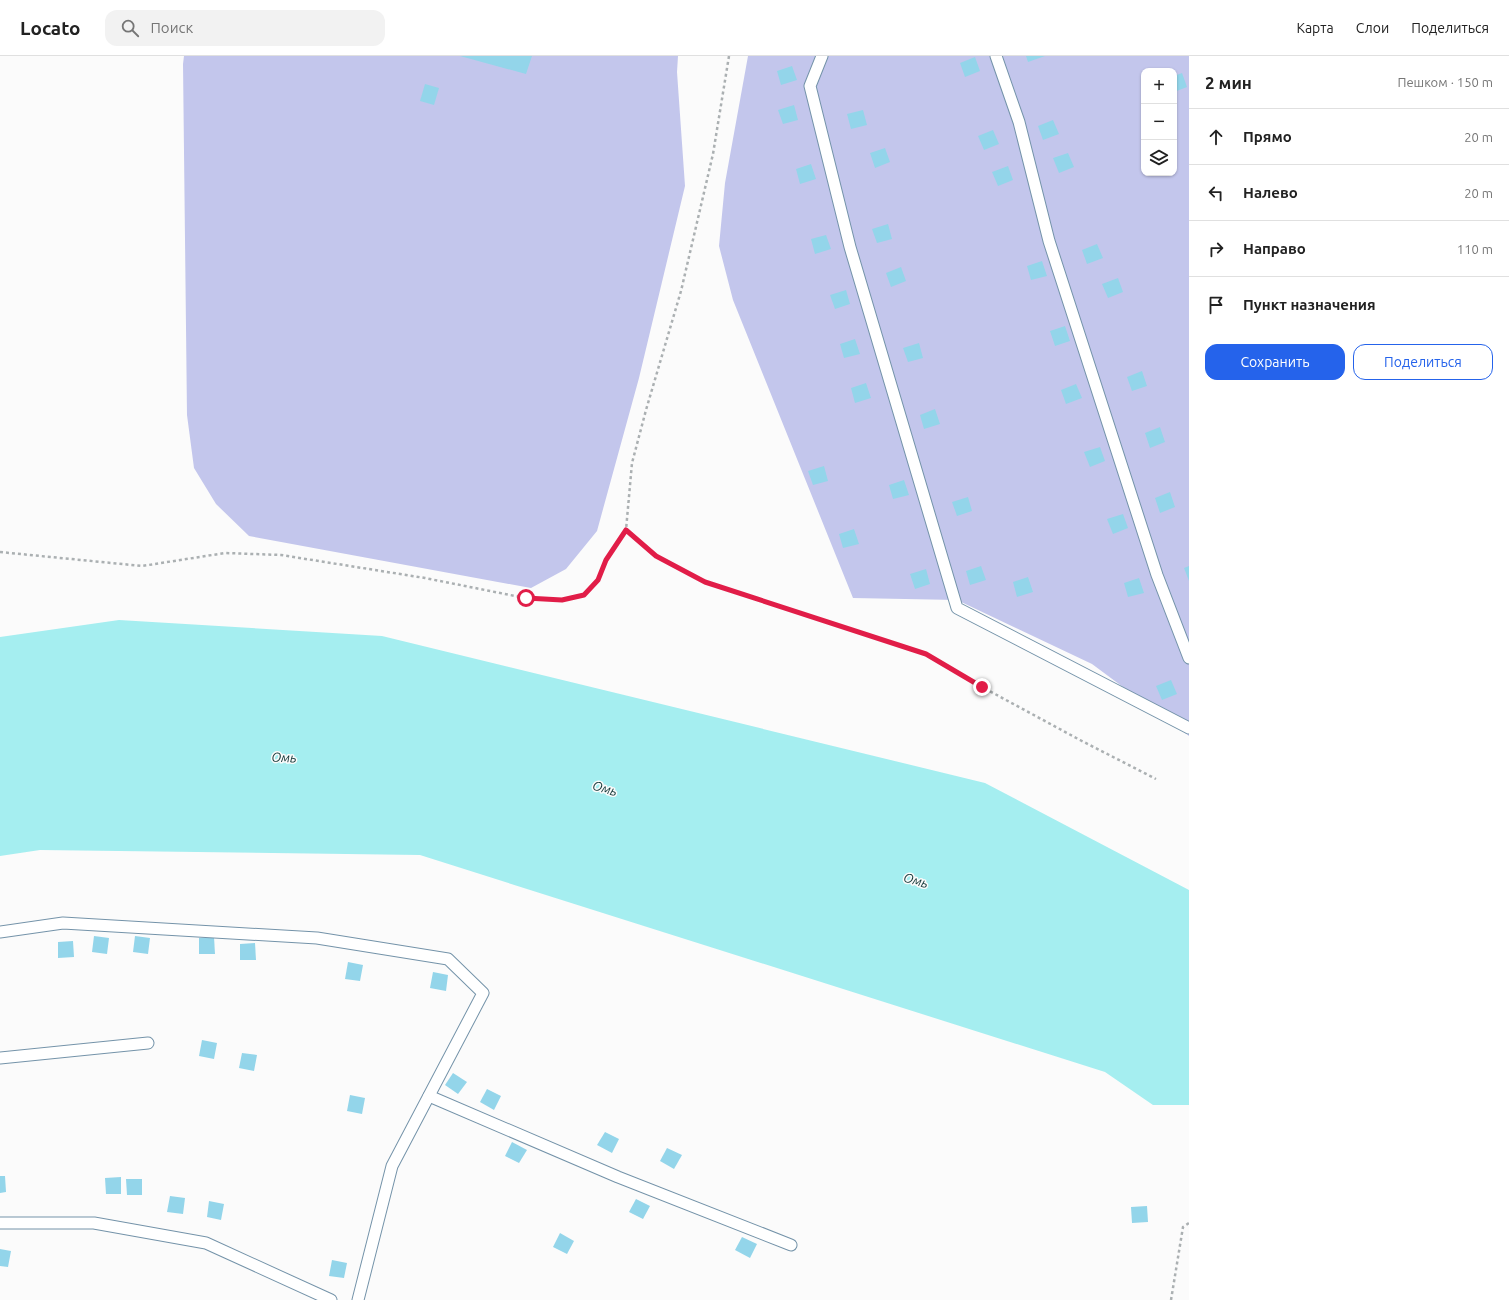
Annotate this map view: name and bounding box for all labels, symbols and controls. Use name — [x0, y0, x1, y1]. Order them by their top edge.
search box — [105, 10, 385, 46]
text: Locato — [20, 17, 81, 39]
icon: search — [119, 17, 141, 39]
text: Поиск — [151, 19, 193, 36]
text: Карта — [1296, 20, 1334, 36]
text: Слои — [1356, 20, 1389, 36]
text: Поделиться — [1411, 20, 1489, 36]
map controls — [1141, 68, 1177, 176]
button: + — [1141, 68, 1177, 104]
text: 2 мин — [1205, 73, 1252, 92]
text: Пешком · 150 m — [1397, 75, 1493, 89]
button: − — [1141, 104, 1177, 140]
icon: ahead — [1205, 126, 1227, 148]
text: Прямо — [1243, 128, 1292, 145]
text: 20 m — [1464, 130, 1493, 144]
button: layers — [1141, 140, 1177, 176]
icon: left — [1205, 182, 1227, 204]
text: Налево — [1243, 184, 1298, 201]
text: 20 m — [1464, 186, 1493, 200]
icon: right — [1205, 238, 1227, 260]
text: Направо — [1243, 240, 1306, 257]
text: 110 m — [1457, 242, 1493, 256]
icon: arrive — [1205, 294, 1227, 316]
text: Пункт назначения — [1243, 296, 1376, 313]
button: Сохранить — [1205, 344, 1345, 380]
button: Поделиться — [1353, 344, 1493, 380]
route start — [517, 589, 535, 607]
route end — [973, 678, 991, 696]
water label: Омь — [271, 750, 297, 764]
water label: Омь — [591, 778, 619, 798]
water label: Омь — [902, 870, 930, 890]

